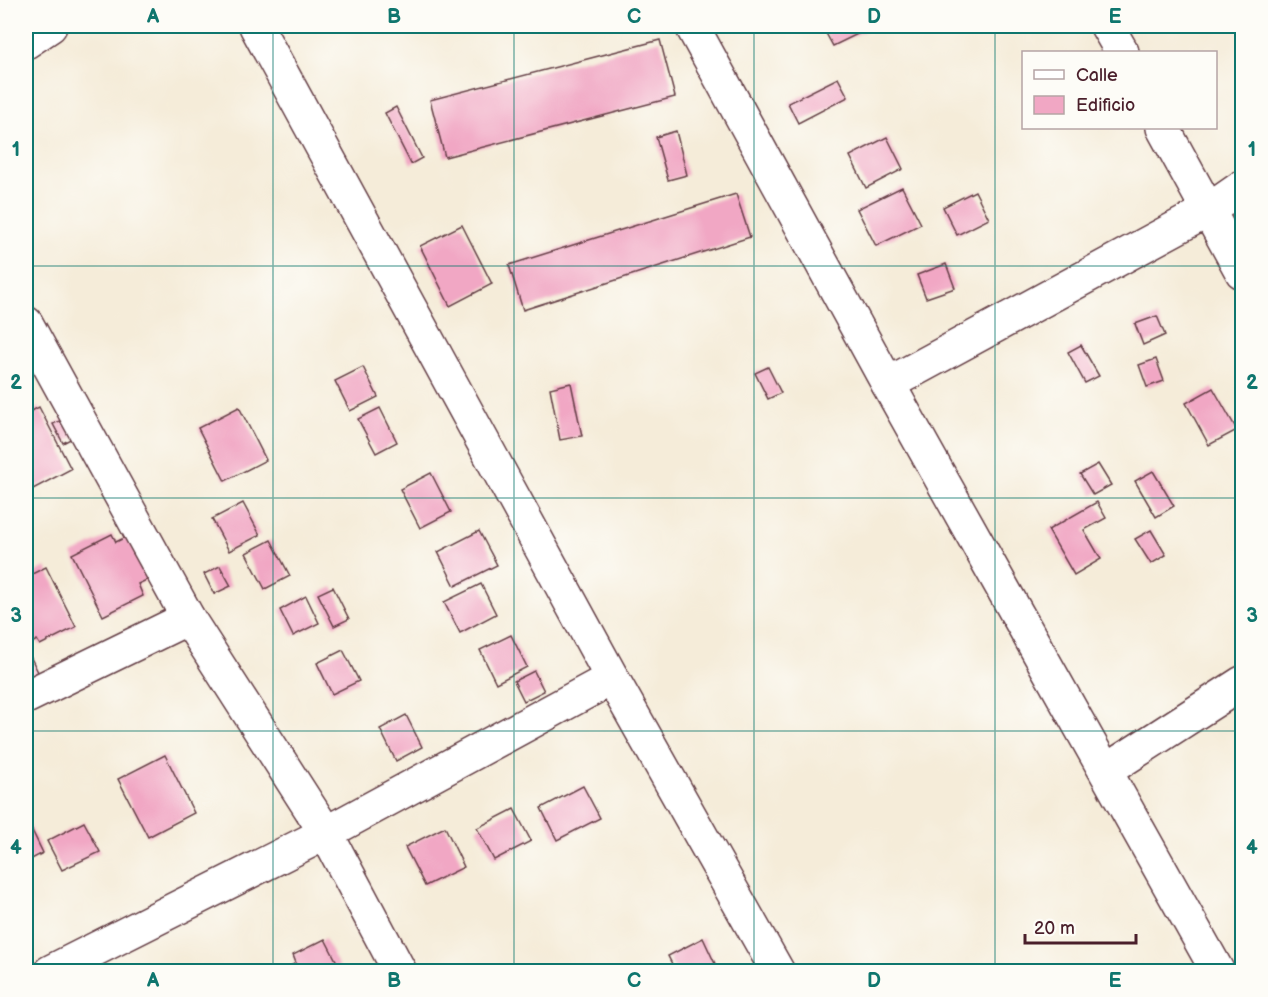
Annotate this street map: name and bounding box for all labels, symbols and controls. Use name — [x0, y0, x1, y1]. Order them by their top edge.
text: A — [146, 5, 160, 29]
text: B — [387, 5, 401, 29]
text: C — [627, 5, 641, 29]
text: D — [867, 5, 881, 29]
text: E — [1109, 5, 1122, 29]
legend — [1022, 51, 1217, 129]
text: Calle — [1076, 65, 1118, 86]
text: Edificio — [1076, 95, 1135, 116]
text: 1 — [12, 138, 20, 162]
text: 1 — [1248, 138, 1256, 162]
text: 2 — [10, 371, 22, 395]
text: 2 — [1246, 371, 1258, 395]
text: 3 — [10, 604, 22, 628]
text: 3 — [1246, 604, 1258, 628]
text: 4 — [10, 836, 22, 860]
text: 4 — [1246, 836, 1258, 860]
scale bar — [1025, 907, 1136, 945]
text: 20 m — [1034, 918, 1075, 939]
text: A — [146, 969, 160, 993]
text: B — [387, 969, 401, 993]
text: C — [627, 969, 641, 993]
text: D — [867, 969, 881, 993]
text: E — [1109, 969, 1122, 993]

